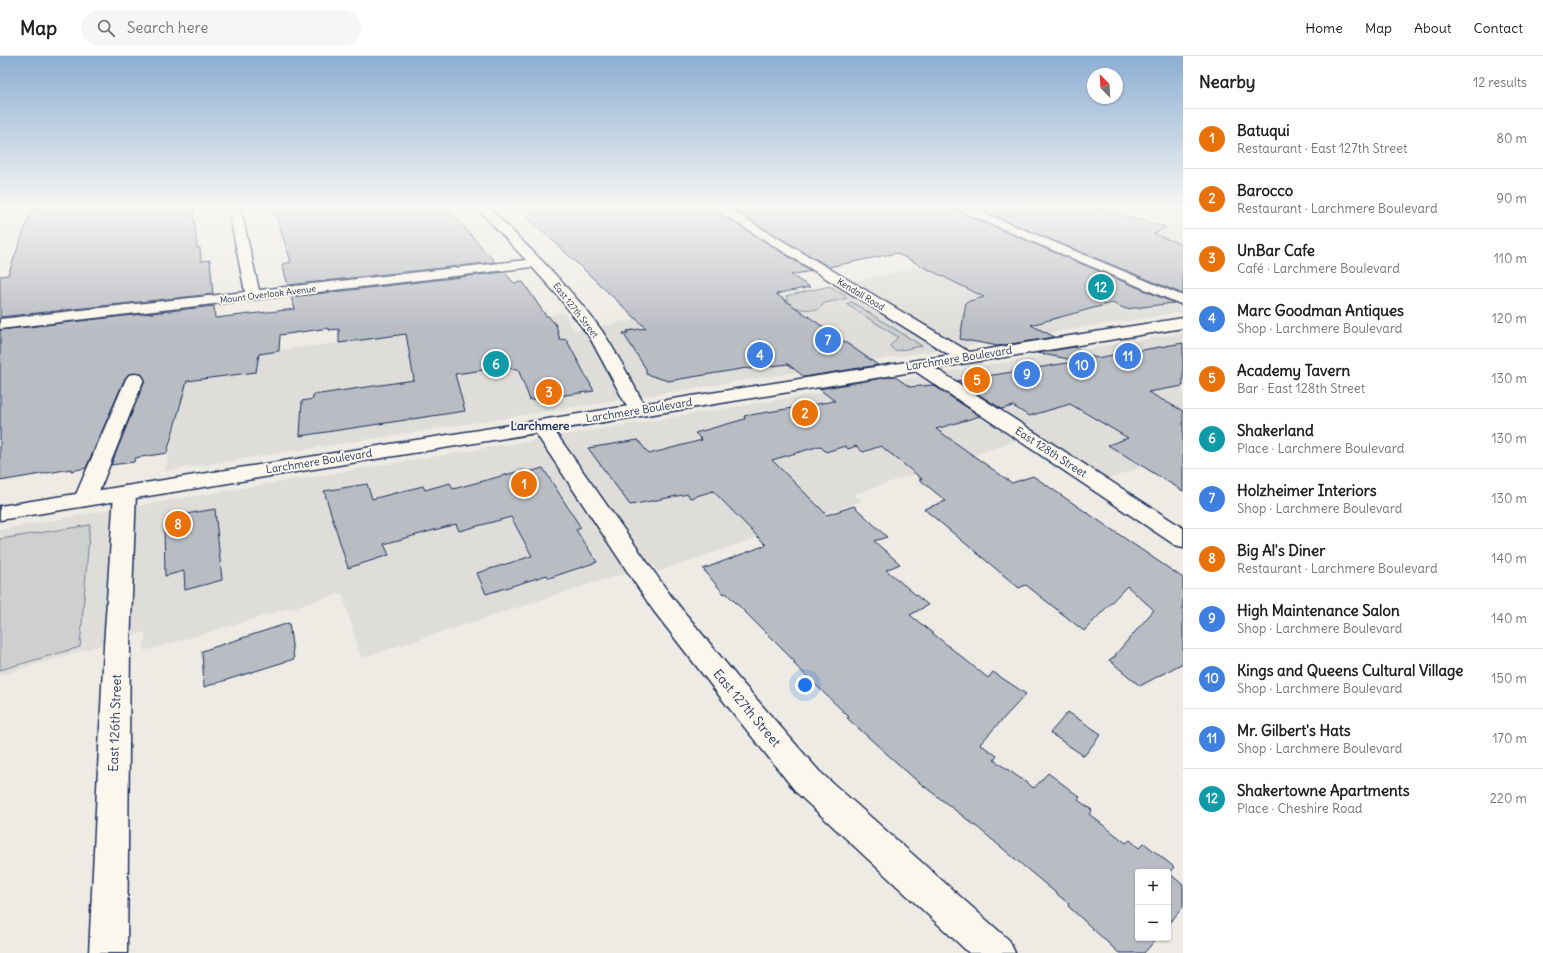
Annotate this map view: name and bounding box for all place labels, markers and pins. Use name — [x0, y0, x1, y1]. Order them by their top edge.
pin: 12 — [1088, 272, 1114, 302]
pin: 7 — [815, 325, 841, 355]
pin: 4 — [747, 340, 773, 370]
pin: 11 — [1115, 341, 1141, 371]
pin: 6 — [483, 349, 509, 379]
pin: 10 — [1069, 350, 1095, 380]
pin: 9 — [1014, 359, 1040, 389]
pin: 5 — [964, 365, 990, 395]
pin: 3 — [536, 377, 562, 407]
pin: 2 — [792, 398, 818, 428]
pin: 1 — [511, 469, 537, 499]
pin: 8 — [165, 509, 191, 539]

